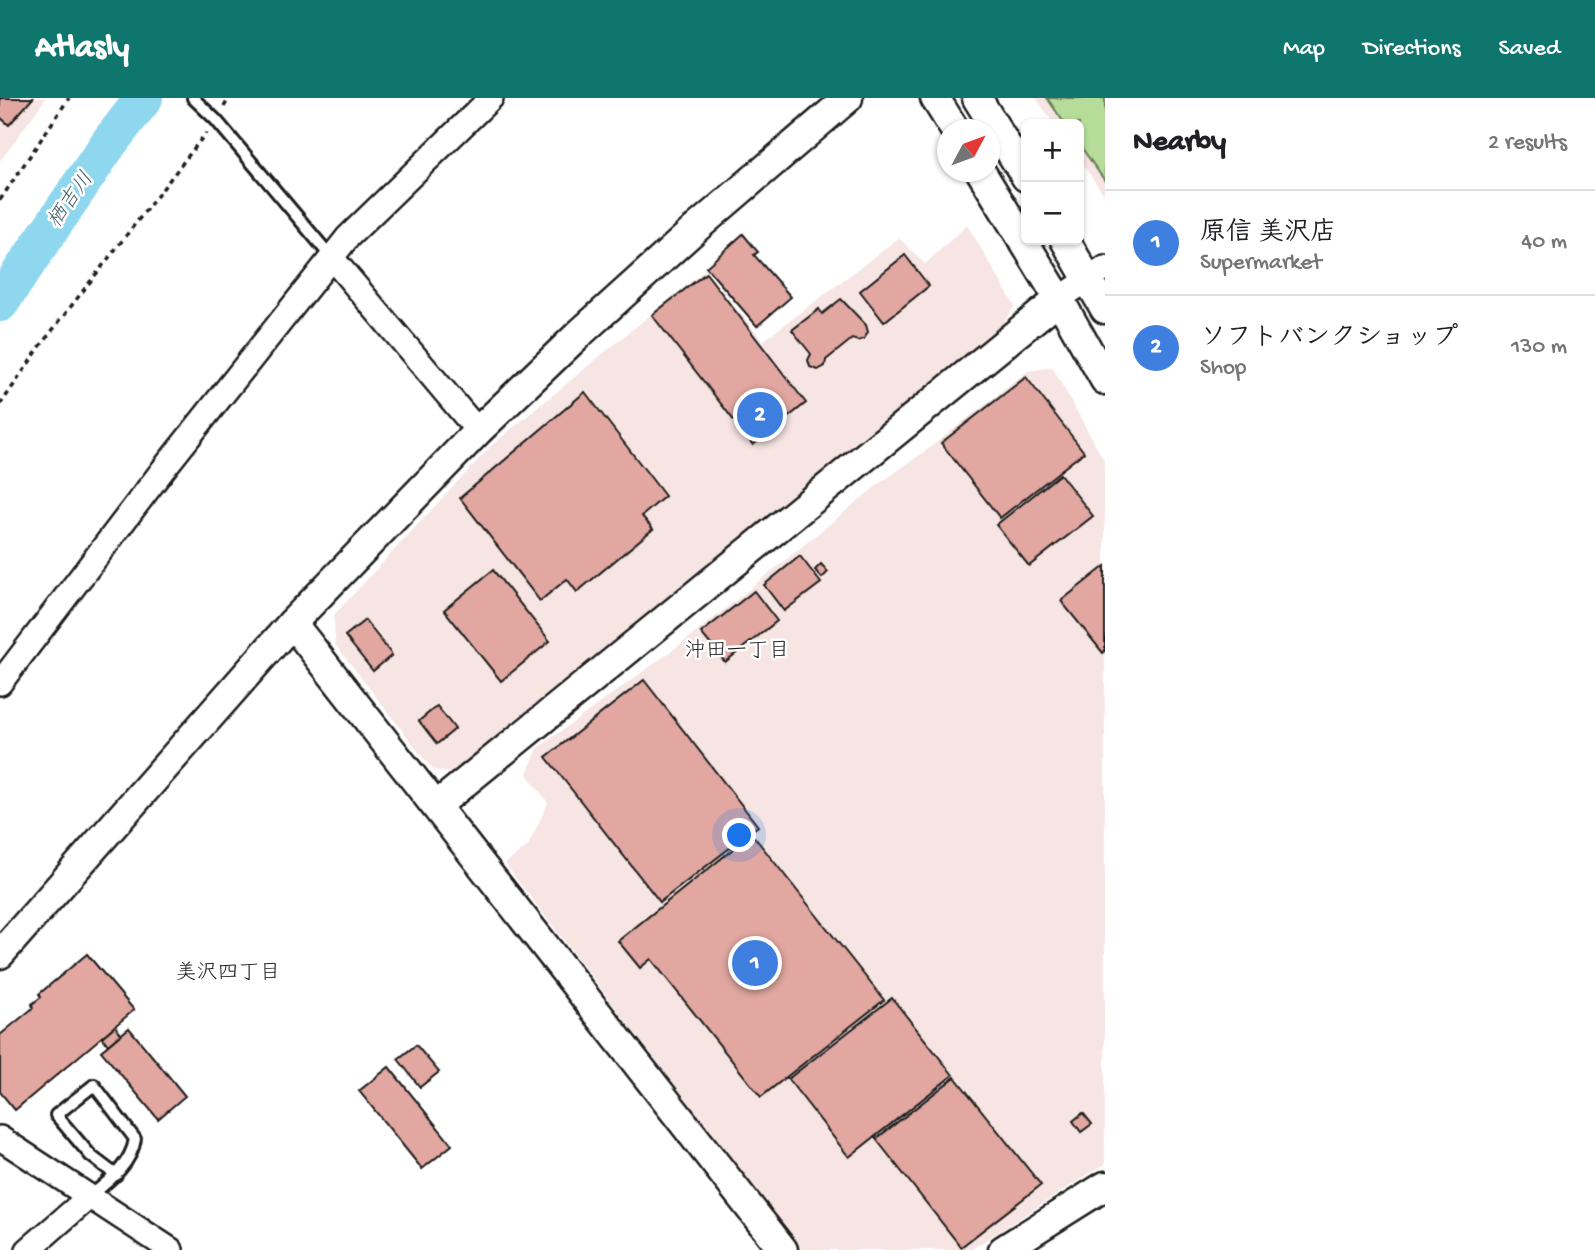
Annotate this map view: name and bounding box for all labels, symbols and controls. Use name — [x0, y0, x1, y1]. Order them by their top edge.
text: Atlasly — [35, 30, 129, 68]
text: Map — [1283, 35, 1325, 64]
text: Directions — [1363, 35, 1461, 64]
text: Saved — [1499, 35, 1560, 64]
north arrow — [937, 119, 1000, 182]
map controls — [1021, 119, 1084, 245]
button: + — [1021, 119, 1084, 182]
text: Nearby — [1133, 126, 1226, 161]
text: 2 results — [1488, 130, 1567, 157]
water label: 栖吉川 — [43, 167, 100, 234]
button: − — [1021, 182, 1084, 245]
text: 原信 美沢店 — [1200, 219, 1336, 250]
text: 1 — [1151, 229, 1161, 256]
text: 40 m — [1521, 229, 1567, 256]
text: Supermarket — [1200, 250, 1322, 277]
text: ソフトバンクショップ — [1200, 324, 1458, 355]
text: 2 — [1150, 334, 1162, 361]
text: 130 m — [1511, 334, 1567, 361]
text: Shop — [1200, 355, 1246, 382]
pin: 2 — [737, 389, 783, 441]
district label: 沖田一丁目 — [685, 638, 790, 665]
your location — [722, 818, 756, 852]
pin: 1 — [732, 937, 778, 989]
district label: 美沢四丁目 — [176, 961, 281, 987]

